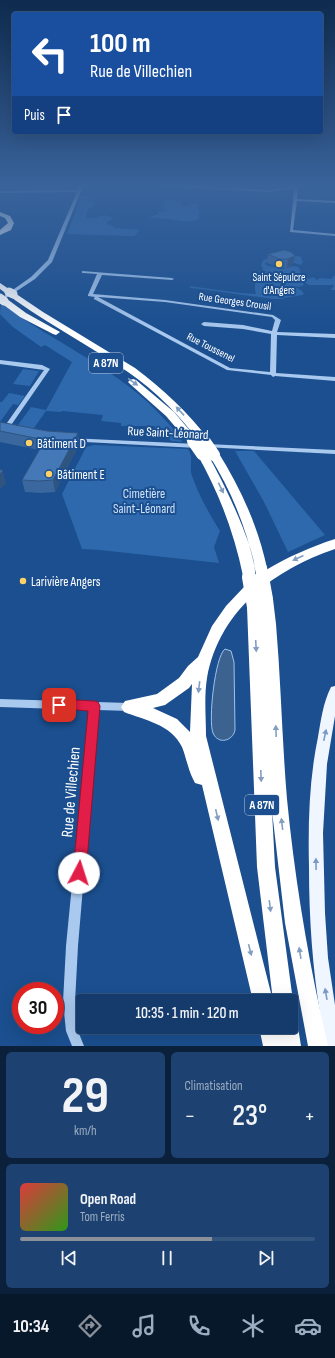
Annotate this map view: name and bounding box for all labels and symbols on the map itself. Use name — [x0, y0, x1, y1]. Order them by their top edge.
marker: Saint Sépulcre d'Angers — [274, 259, 284, 269]
place label: Saint Sépulcre d'Angers — [253, 271, 305, 297]
street label: Rue Georges Crousil — [198, 290, 272, 313]
street label: Rue Toussenel — [185, 330, 237, 365]
road number: A 87N — [89, 353, 123, 373]
one-way arrow — [128, 377, 138, 385]
one-way arrow — [176, 407, 185, 416]
street label: Rue Saint-Léonard — [127, 423, 209, 443]
place label: Bâtiment D — [37, 436, 86, 452]
marker: Bâtiment D — [24, 438, 34, 448]
place label: Bâtiment E — [57, 467, 105, 483]
marker: Bâtiment E — [44, 469, 54, 479]
one-way arrow — [218, 483, 224, 494]
park label: Cimetière Saint-Léonard — [113, 486, 175, 517]
one-way arrow — [293, 555, 304, 561]
place label: Larivière Angers — [31, 574, 101, 590]
marker: Larivière Angers — [18, 576, 28, 586]
one-way arrow — [253, 640, 260, 652]
one-way arrow — [196, 681, 202, 694]
pin — [42, 688, 76, 722]
one-way arrow — [273, 724, 279, 737]
one-way arrow — [322, 729, 328, 741]
street label: Rue de Villechien — [58, 746, 85, 838]
one-way arrow — [258, 770, 264, 783]
road number: A 87N — [245, 795, 279, 815]
one-way arrow — [214, 809, 220, 821]
one-way arrow — [279, 818, 286, 830]
position arrow — [58, 852, 100, 894]
one-way arrow — [312, 858, 319, 870]
one-way arrow — [267, 900, 273, 912]
one-way arrow — [248, 944, 254, 957]
one-way arrow — [297, 947, 303, 959]
speed limit sign: 30 — [12, 982, 64, 1034]
one-way arrow — [322, 988, 328, 1000]

